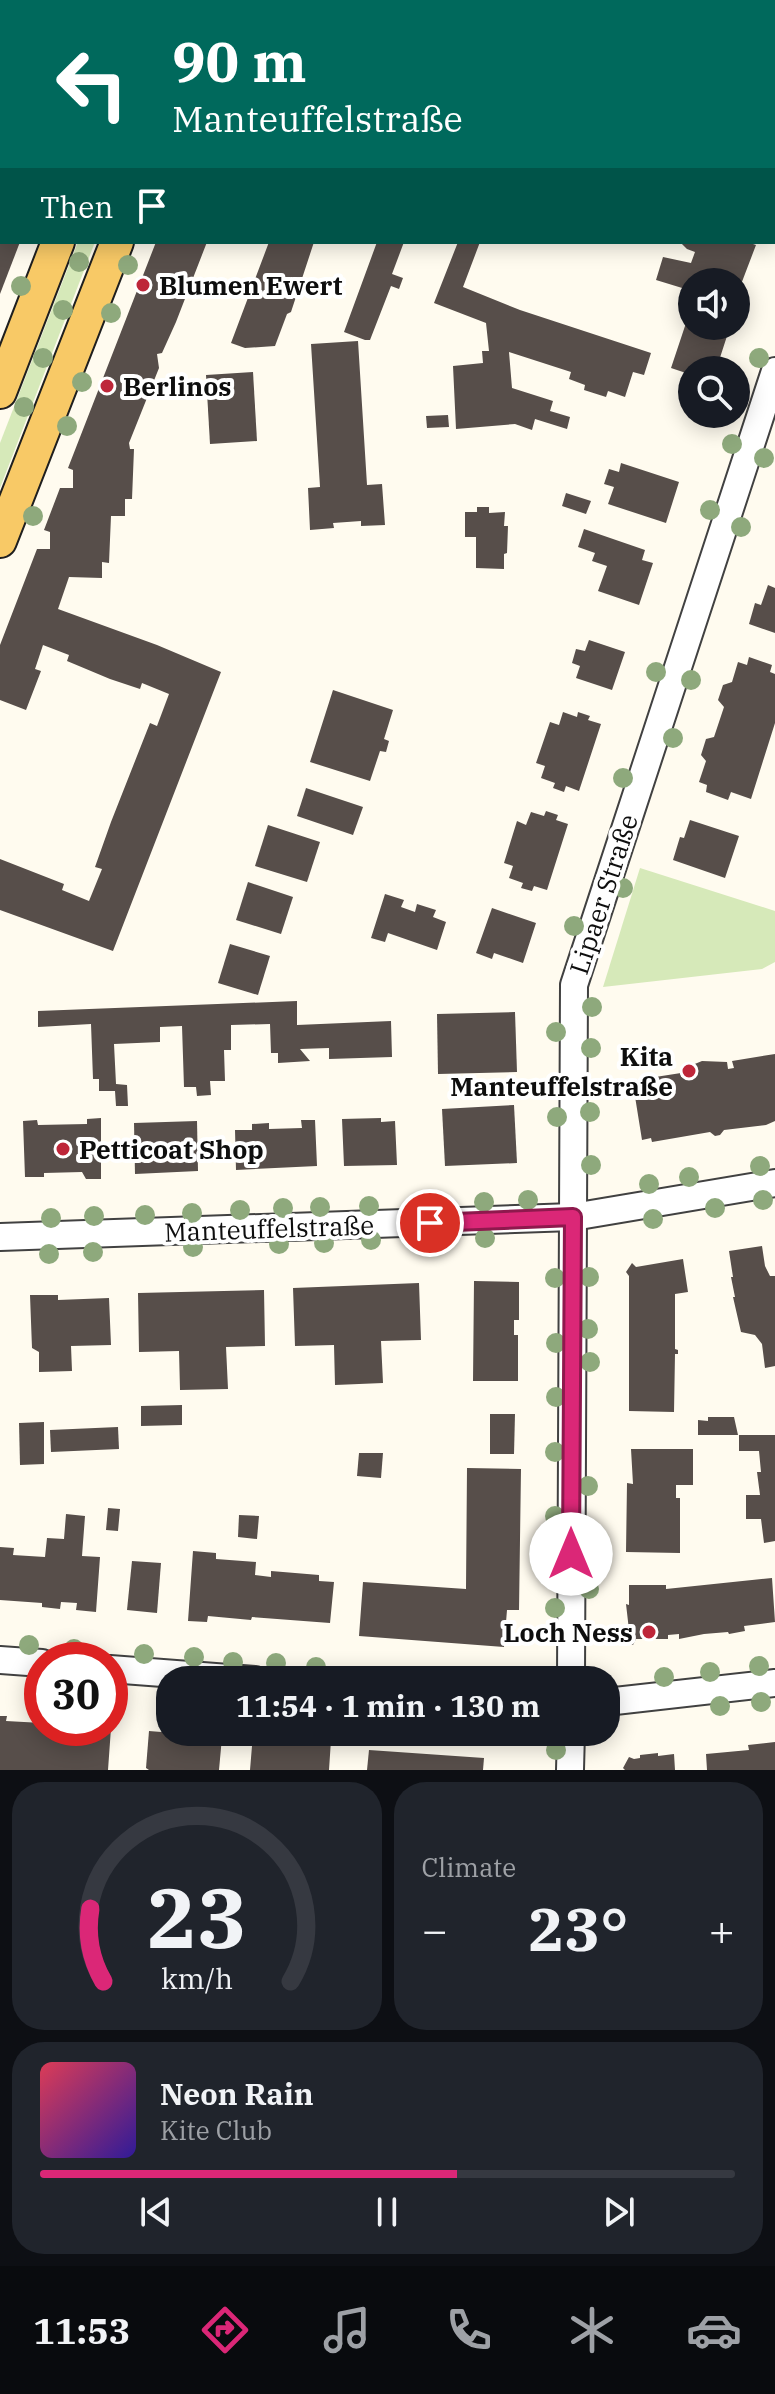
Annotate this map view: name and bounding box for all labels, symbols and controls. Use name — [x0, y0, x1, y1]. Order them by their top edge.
text: 90 m — [172, 25, 307, 97]
icon: left — [40, 32, 144, 136]
text: Manteuffelstraße — [172, 95, 463, 142]
icon: arrive — [130, 184, 174, 228]
text: Then — [40, 187, 114, 226]
place label: Blumen Ewert — [159, 268, 343, 302]
map controls — [678, 268, 750, 428]
button: sound — [678, 268, 750, 340]
marker: Blumen Ewert — [134, 276, 152, 294]
button: search — [678, 356, 750, 428]
place label: Berlinos — [123, 369, 232, 403]
marker: Berlinos — [98, 377, 116, 395]
street label: Lipaer Straße — [561, 810, 645, 978]
place label: Kita Manteuffelstraße — [450, 1039, 673, 1103]
marker: Kita Manteuffelstraße — [680, 1062, 698, 1080]
place label: Petticoat Shop — [79, 1132, 264, 1166]
marker: Petticoat Shop — [54, 1140, 72, 1158]
pin — [396, 1189, 464, 1257]
icon: arrive — [408, 1201, 452, 1245]
street label: Manteuffelstraße — [163, 1207, 375, 1249]
position arrow — [529, 1512, 613, 1596]
place label: Loch Ness — [503, 1615, 633, 1649]
marker: Loch Ness — [640, 1623, 658, 1641]
speed limit sign: 30 — [24, 1642, 128, 1746]
text: 11:54 · 1 min · 130 m — [236, 1686, 540, 1725]
text: Climate — [422, 1850, 516, 1884]
text: 23 — [147, 1863, 247, 1971]
text: 23° — [528, 1889, 628, 1968]
text: − — [422, 1901, 448, 1958]
text: + — [709, 1901, 735, 1958]
text: km/h — [161, 1960, 233, 1997]
text: Neon Rain — [160, 2074, 314, 2113]
text: Kite Club — [160, 2113, 272, 2147]
icon: previous — [134, 2190, 178, 2234]
icon: pause — [365, 2190, 409, 2234]
icon: next — [597, 2190, 641, 2234]
icon: directions — [197, 2302, 253, 2358]
icon: music — [319, 2302, 375, 2358]
icon: phone — [441, 2302, 497, 2358]
icon: climate — [564, 2302, 620, 2358]
icon: car — [686, 2302, 742, 2358]
text: 11:53 — [33, 2307, 130, 2354]

